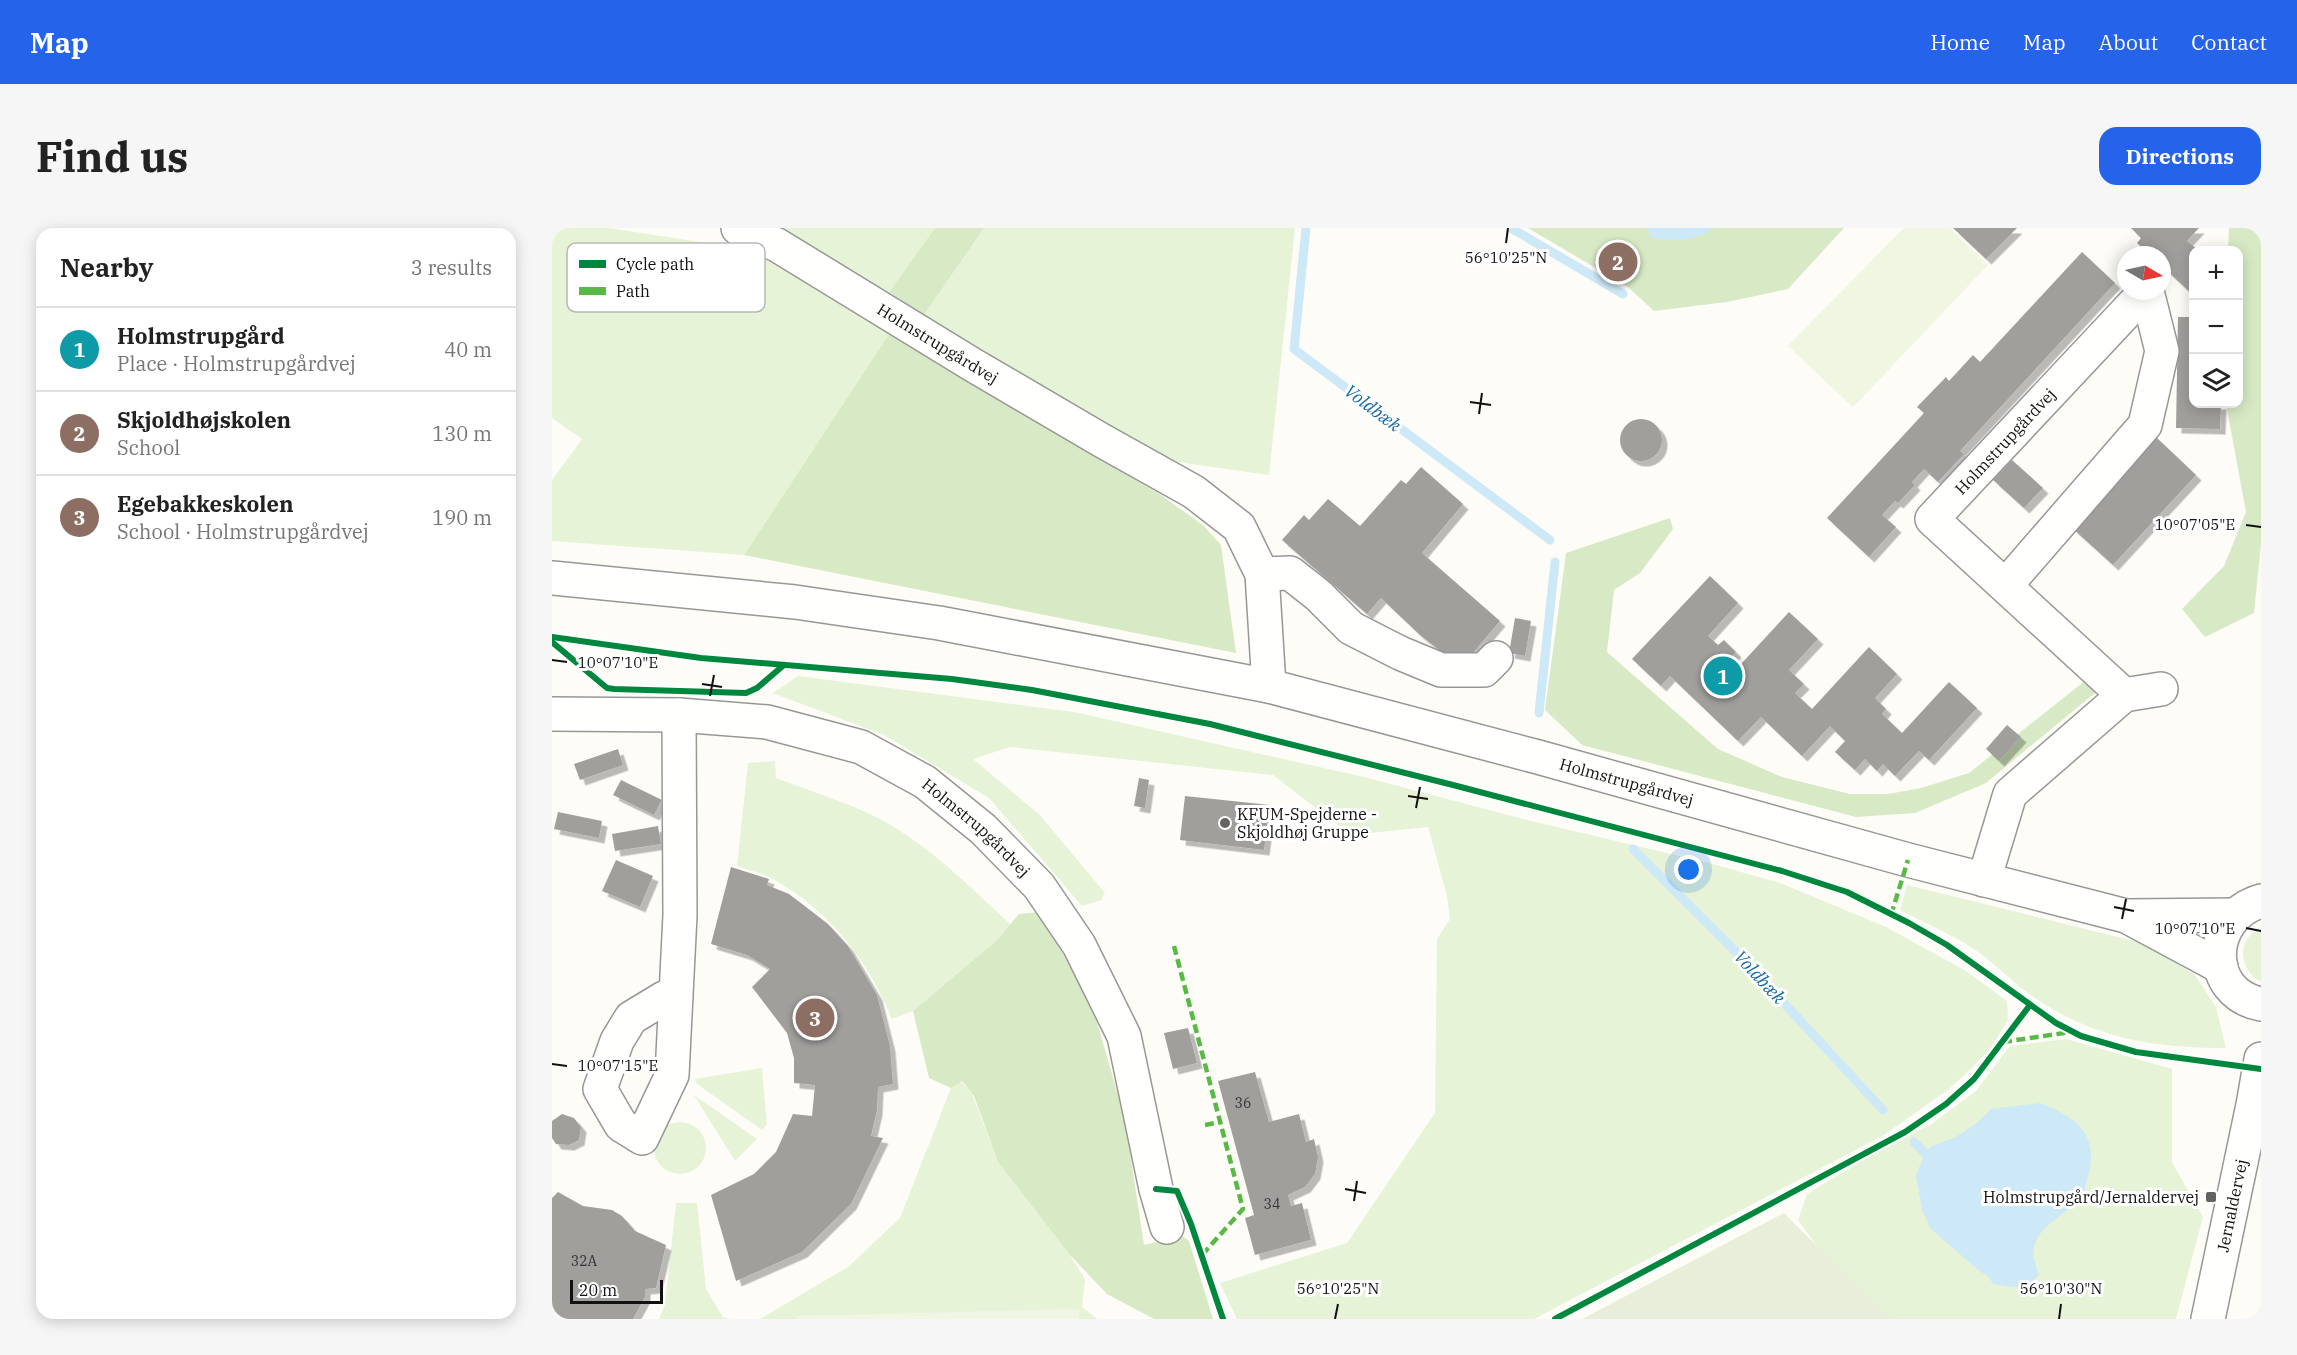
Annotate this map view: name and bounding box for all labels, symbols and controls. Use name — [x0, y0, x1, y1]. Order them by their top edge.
text: Map — [30, 24, 89, 61]
text: Home — [1930, 28, 1990, 56]
text: Map — [2023, 28, 2066, 56]
text: About — [2099, 28, 2158, 56]
text: Contact — [2191, 28, 2267, 56]
button: Directions — [2099, 127, 2261, 185]
text: Find us — [36, 129, 188, 184]
pin: 2 — [1598, 240, 1638, 285]
legend — [567, 243, 765, 312]
north arrow — [2117, 246, 2171, 300]
map controls — [2189, 246, 2243, 408]
button: + — [2189, 246, 2243, 300]
text: 56°10'25"N — [1465, 248, 1547, 267]
text: Nearby — [60, 250, 154, 284]
text: 3 results — [411, 254, 492, 281]
text: Cycle path — [616, 254, 694, 274]
text: Path — [616, 281, 650, 301]
street label: Holmstrupgårdvej — [874, 299, 1002, 388]
button: − — [2189, 300, 2243, 354]
text: Holmstrupgård — [117, 321, 285, 350]
text: 1 — [74, 336, 86, 363]
text: 40 m — [444, 336, 492, 363]
text: Place · Holmstrupgårdvej — [117, 350, 356, 377]
button: layers — [2189, 354, 2243, 408]
water label: Voldbæk — [1340, 379, 1406, 437]
street label: Holmstrupgårdvej — [1950, 384, 2060, 498]
text: Skjoldhøjskolen — [117, 405, 291, 434]
text: 2 — [74, 420, 86, 447]
text: 130 m — [432, 420, 492, 447]
text: School — [117, 434, 180, 461]
text: Egebakkeskolen — [117, 489, 294, 518]
text: 3 — [74, 504, 86, 531]
text: 190 m — [432, 504, 492, 531]
text: 10°07'05"E — [2155, 515, 2235, 534]
text: School · Holmstrupgårdvej — [117, 518, 369, 545]
text: 10°07'10"E — [578, 653, 658, 672]
pin: 1 — [1704, 654, 1742, 698]
street label: Holmstrupgårdvej — [1557, 754, 1696, 810]
street label: Holmstrupgårdvej — [918, 774, 1034, 881]
place label: KFUM-Spejderne - Skjoldhøj Gruppe — [1237, 804, 1377, 842]
marker: KFUM-Spejderne - Skjoldhøj Gruppe — [1218, 816, 1232, 830]
your location — [1674, 855, 1703, 884]
text: 10°07'10"E — [2155, 919, 2235, 938]
water label: Voldbæk — [1729, 945, 1791, 1009]
pin: 3 — [796, 996, 834, 1040]
text: 10°07'15"E — [578, 1056, 658, 1075]
house number: 36 — [1235, 1094, 1251, 1112]
street label: Jernaldervej — [2212, 1157, 2251, 1254]
place label: Holmstrupgård/Jernaldervej — [1983, 1187, 2199, 1207]
marker: Holmstrupgård/Jernaldervej — [2204, 1190, 2218, 1204]
house number: 34 — [1264, 1195, 1280, 1213]
house number: 32A — [571, 1252, 598, 1270]
scale bar — [570, 1277, 663, 1304]
text: 56°10'25"N — [1297, 1279, 1379, 1298]
text: 56°10'30"N — [2020, 1279, 2102, 1298]
text: 20 m — [579, 1280, 617, 1300]

